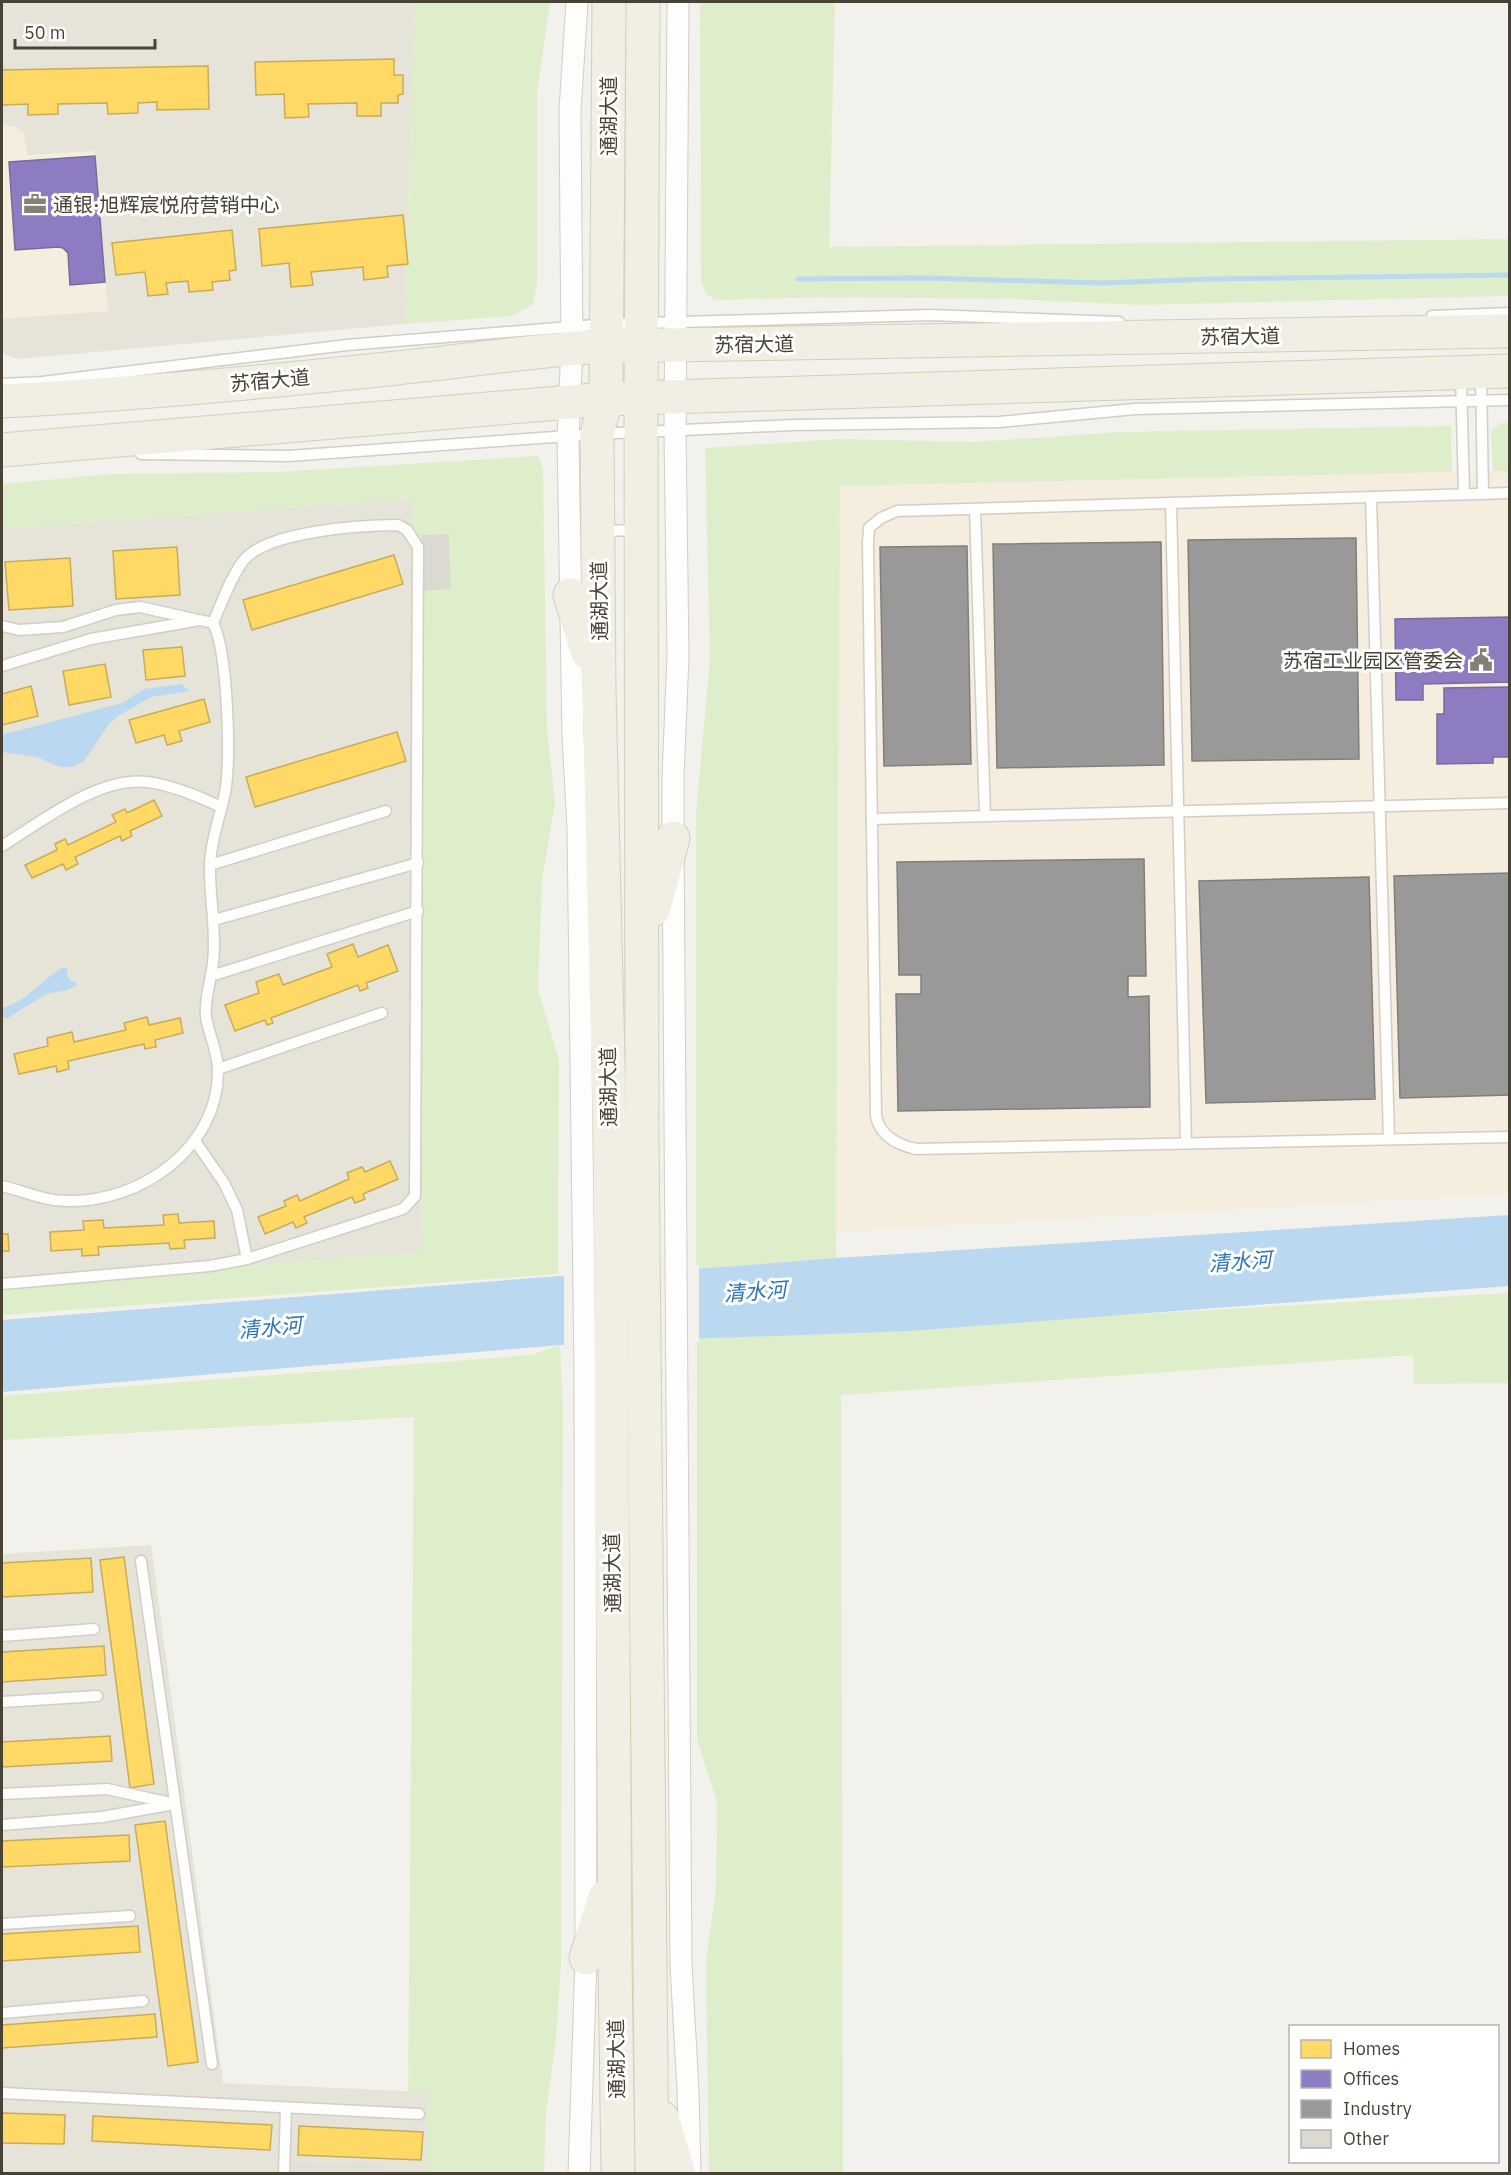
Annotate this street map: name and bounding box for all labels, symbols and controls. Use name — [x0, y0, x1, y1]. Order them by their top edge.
scale bar — [15, 12, 154, 50]
text: 50 m — [24, 21, 66, 44]
street label: 通湖大道 — [595, 76, 622, 156]
office icon: 通银·旭辉宸悦府营销中心 — [22, 191, 48, 217]
place label: 通银·旭辉宸悦府营销中心 — [53, 191, 280, 218]
street label: 苏宿大道 — [1200, 322, 1280, 350]
street label: 苏宿大道 — [714, 330, 794, 358]
street label: 苏宿大道 — [229, 363, 311, 397]
street label: 通湖大道 — [585, 561, 613, 641]
place label: 苏宿工业园区管委会 — [1283, 647, 1463, 674]
public building icon: 苏宿工业园区管委会 — [1468, 647, 1494, 673]
street label: 通湖大道 — [594, 1047, 622, 1127]
water label: 清水河 — [1208, 1245, 1276, 1277]
water label: 清水河 — [723, 1275, 791, 1307]
water label: 清水河 — [237, 1310, 307, 1344]
street label: 通湖大道 — [598, 1533, 626, 1613]
street label: 通湖大道 — [602, 2019, 630, 2099]
legend — [1289, 2025, 1499, 2163]
text: Homes — [1343, 2037, 1400, 2060]
text: Offices — [1343, 2067, 1399, 2090]
text: Industry — [1343, 2097, 1412, 2120]
text: Other — [1343, 2127, 1389, 2150]

